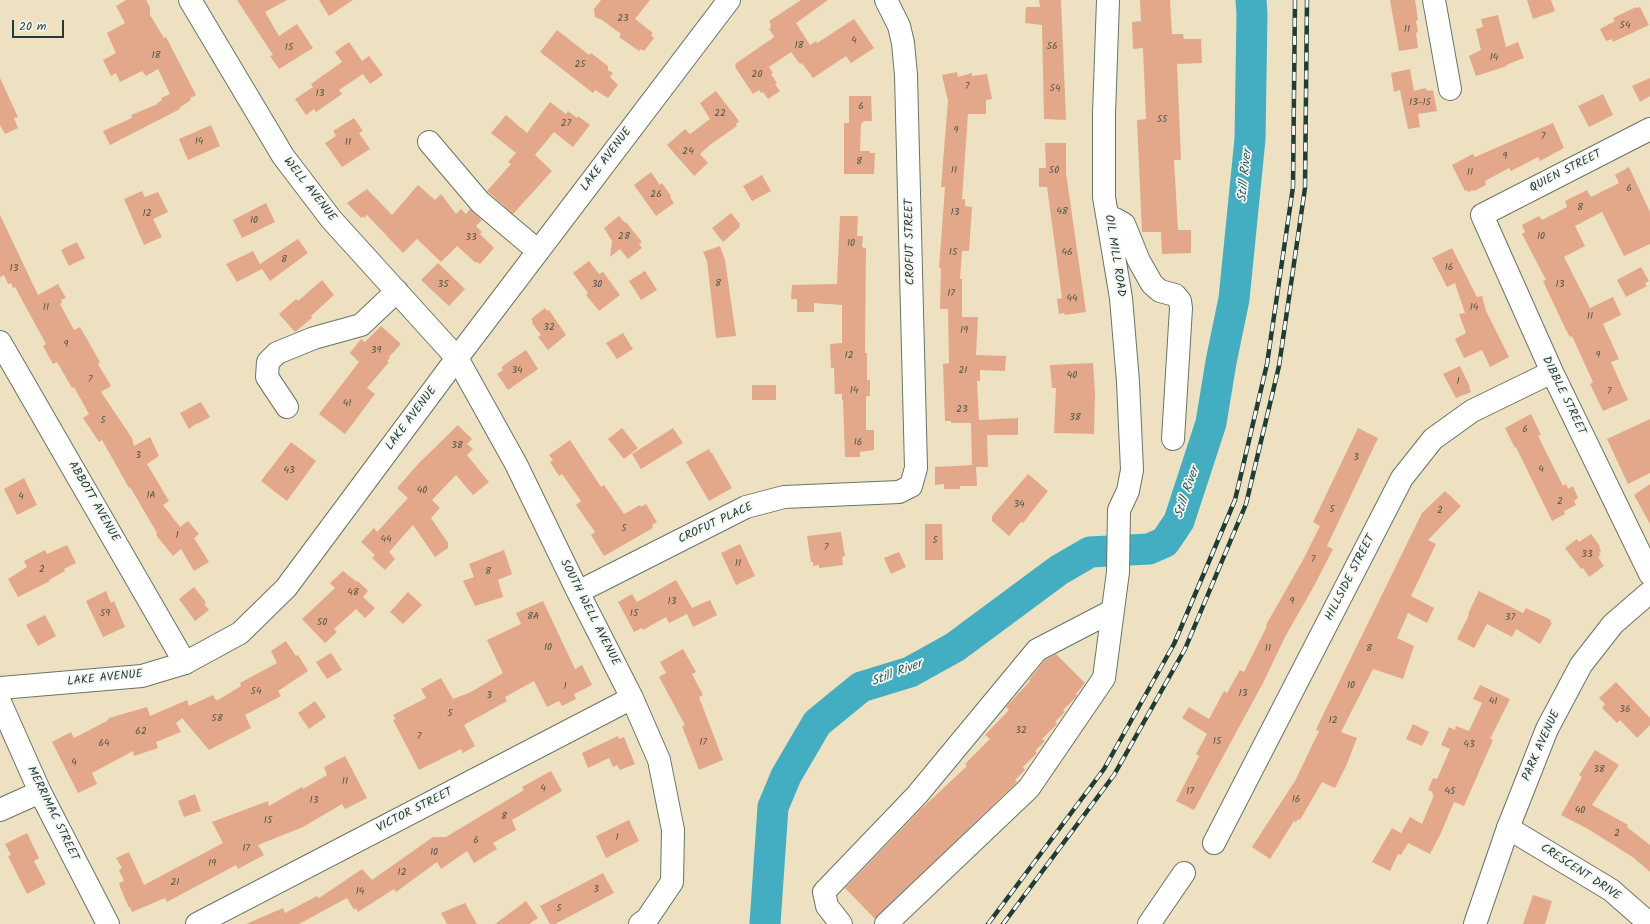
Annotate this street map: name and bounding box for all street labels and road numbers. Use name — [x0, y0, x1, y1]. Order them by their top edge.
street label: LAKE AVENUE — [578, 125, 636, 195]
street label: QUIEN STREET — [1528, 148, 1604, 196]
street label: WELL AVENUE — [280, 155, 338, 225]
street label: CROFUT STREET — [903, 199, 919, 285]
street label: OIL MILL ROAD — [1100, 214, 1128, 298]
street label: DIBBLE STREET — [1538, 354, 1588, 438]
street label: LAKE AVENUE — [383, 384, 441, 454]
street label: ABBOTT AVENUE — [64, 459, 122, 545]
street label: CROFUT PLACE — [676, 500, 756, 548]
street label: HILLSIDE STREET — [1323, 533, 1379, 623]
street label: SOUTH WELL AVENUE — [556, 557, 622, 669]
street label: LAKE AVENUE — [67, 668, 143, 690]
street label: PARK AVENUE — [1520, 708, 1564, 784]
street label: MERRIMAC STREET — [23, 764, 81, 864]
street label: VICTOR STREET — [375, 786, 455, 836]
street label: CRESCENT DRIVE — [1537, 842, 1623, 904]

